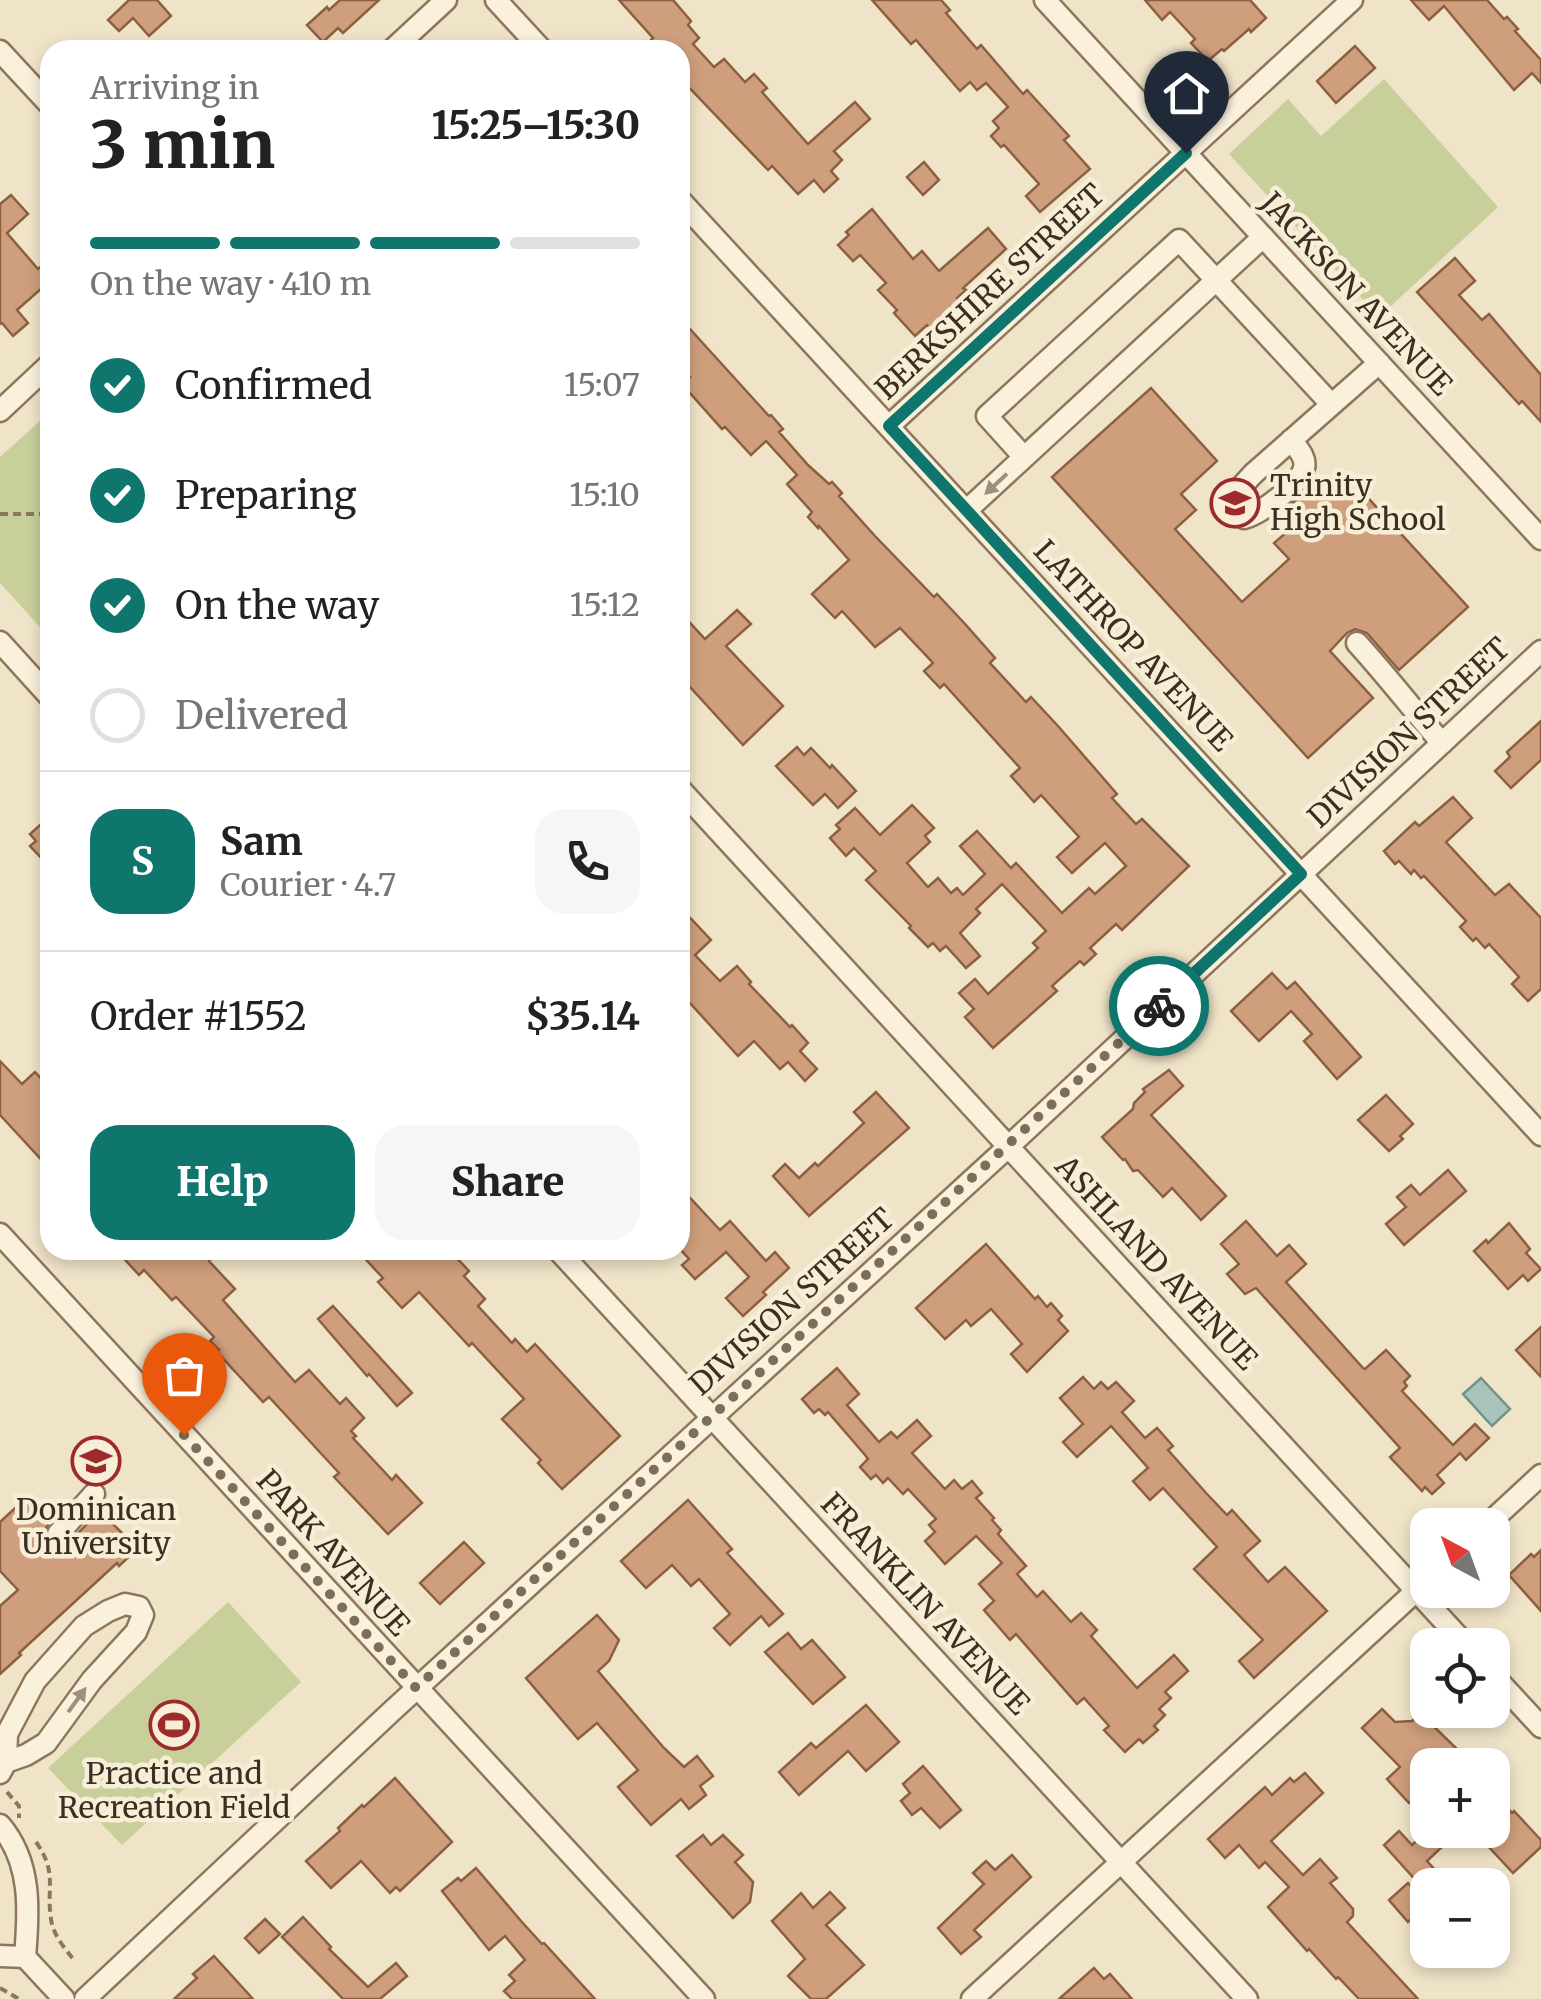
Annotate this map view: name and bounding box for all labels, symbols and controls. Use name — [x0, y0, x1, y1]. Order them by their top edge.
pin — [1144, 51, 1229, 154]
icon: home — [1159, 66, 1214, 121]
text: Arriving in — [90, 68, 259, 108]
text: 15:25–15:30 — [432, 102, 640, 149]
text: 3 min — [90, 104, 275, 186]
street label: BERKSHIRE STREET — [867, 175, 1112, 407]
street label: JACKSON AVENUE — [1252, 183, 1461, 403]
text: On the way · 410 m — [90, 264, 371, 304]
icon: check — [90, 358, 145, 413]
text: Confirmed — [175, 362, 372, 409]
text: 15:07 — [564, 365, 640, 405]
place label: Trinity High School — [1270, 466, 1446, 538]
icon: check — [90, 468, 145, 523]
text: Preparing — [175, 472, 357, 519]
one-way arrow — [984, 472, 1008, 495]
text: 15:10 — [569, 475, 640, 515]
school or university icon: Trinity High School — [1209, 477, 1261, 529]
street label: LATHROP AVENUE — [1026, 532, 1241, 759]
icon: check — [90, 578, 145, 633]
text: On the way — [175, 582, 379, 629]
text: 15:12 — [570, 585, 640, 625]
street label: DIVISION STREET — [1300, 629, 1517, 835]
text: Delivered — [175, 692, 348, 739]
button: phone — [535, 809, 640, 914]
text: Sam — [220, 818, 303, 865]
text: S — [131, 838, 154, 885]
text: Courier · 4.7 — [220, 865, 396, 905]
courier — [1109, 956, 1209, 1056]
icon: bike — [1132, 979, 1187, 1034]
text: Order #1552 — [90, 993, 307, 1040]
text: $35.14 — [525, 993, 640, 1040]
button: Help — [90, 1125, 355, 1240]
button: Share — [375, 1125, 640, 1240]
street label: ASHLAND AVENUE — [1047, 1147, 1266, 1377]
street label: DIVISION STREET — [681, 1199, 901, 1403]
pin — [142, 1333, 227, 1436]
icon: bag — [157, 1348, 212, 1403]
school or university icon: Dominican University — [70, 1435, 122, 1487]
street label: PARK AVENUE — [249, 1461, 418, 1643]
street label: FRANKLIN AVENUE — [813, 1485, 1038, 1722]
place label: Dominican University — [16, 1490, 176, 1562]
north arrow — [1410, 1508, 1510, 1608]
map controls — [1410, 1508, 1510, 1968]
button: locate — [1410, 1628, 1510, 1728]
one-way arrow — [67, 1687, 87, 1713]
sports icon: Practice and Recreation Field — [148, 1699, 200, 1751]
button: + — [1410, 1748, 1510, 1848]
place label: Practice and Recreation Field — [58, 1754, 290, 1826]
button: − — [1410, 1868, 1510, 1968]

